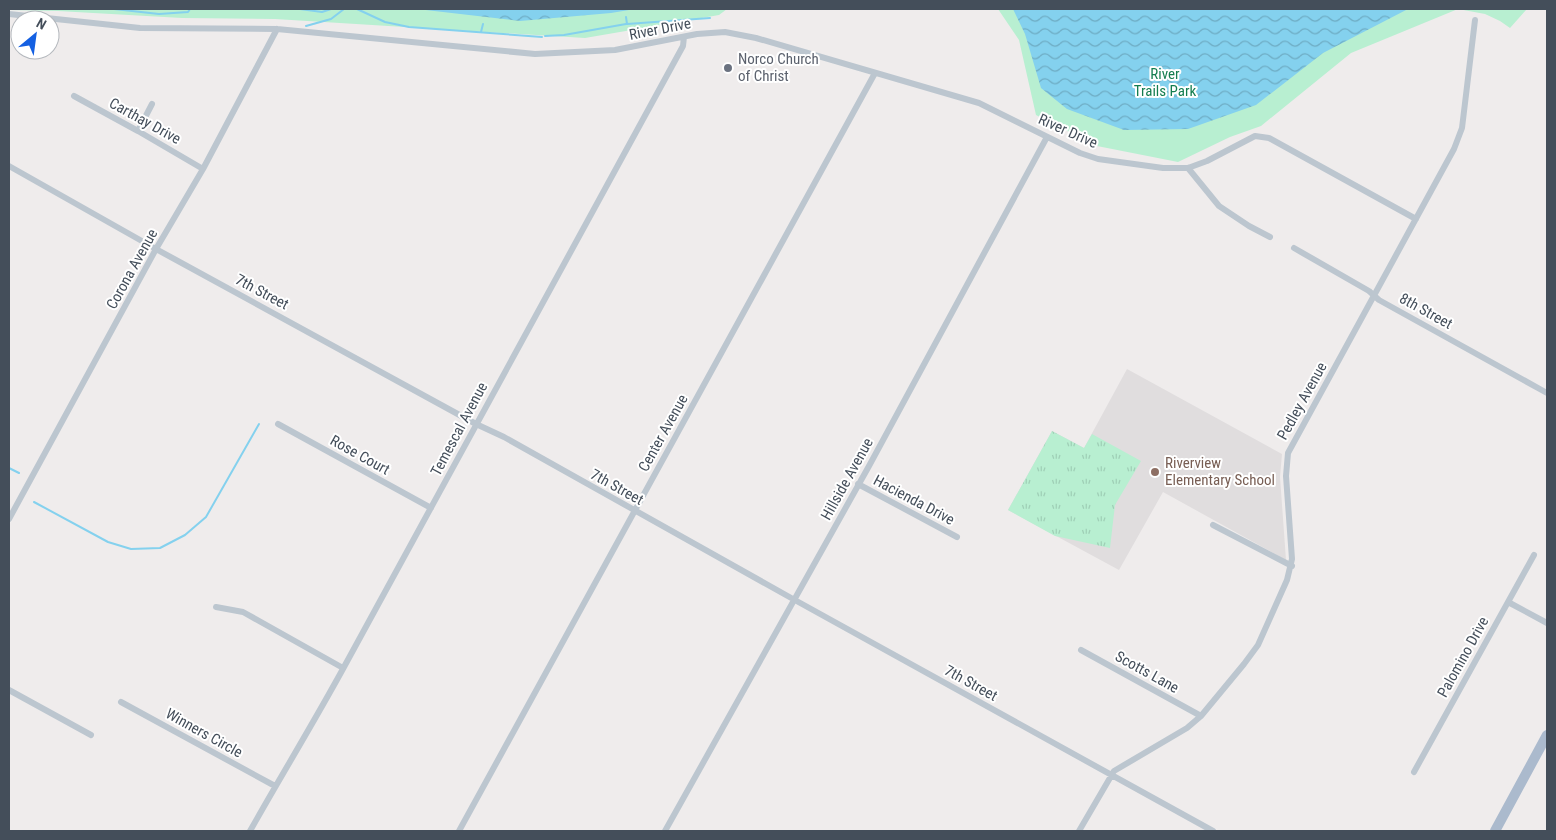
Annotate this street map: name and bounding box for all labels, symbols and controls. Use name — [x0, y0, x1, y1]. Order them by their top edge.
north arrow — [10, 10, 60, 60]
street label: River Drive — [628, 14, 692, 44]
text: N — [34, 15, 49, 33]
place label: Norco Church of Christ — [738, 50, 819, 85]
marker: Norco Church of Christ — [722, 62, 734, 74]
park label: River Trails Park — [1134, 65, 1197, 100]
street label: Carthay Drive — [106, 94, 184, 148]
street label: River Drive — [1036, 110, 1100, 152]
street label: Corona Avenue — [103, 226, 161, 312]
street label: 7th Street — [232, 271, 292, 313]
street label: 8th Street — [1396, 289, 1456, 333]
street label: Pedley Avenue — [1273, 359, 1331, 443]
street label: Temescal Avenue — [427, 379, 491, 479]
street label: Center Avenue — [634, 391, 692, 475]
street label: Rose Court — [327, 431, 393, 479]
street label: Hillside Avenue — [817, 435, 877, 523]
place label: Riverview Elementary School — [1165, 454, 1275, 489]
street label: 7th Street — [587, 465, 647, 509]
marker: Riverview Elementary School — [1149, 466, 1161, 478]
street label: Hacienda Drive — [870, 471, 958, 529]
street label: Palomino Drive — [1433, 614, 1493, 700]
street label: Scotts Lane — [1112, 647, 1182, 697]
street label: 7th Street — [941, 661, 1001, 705]
street label: Winners Circle — [162, 705, 246, 761]

